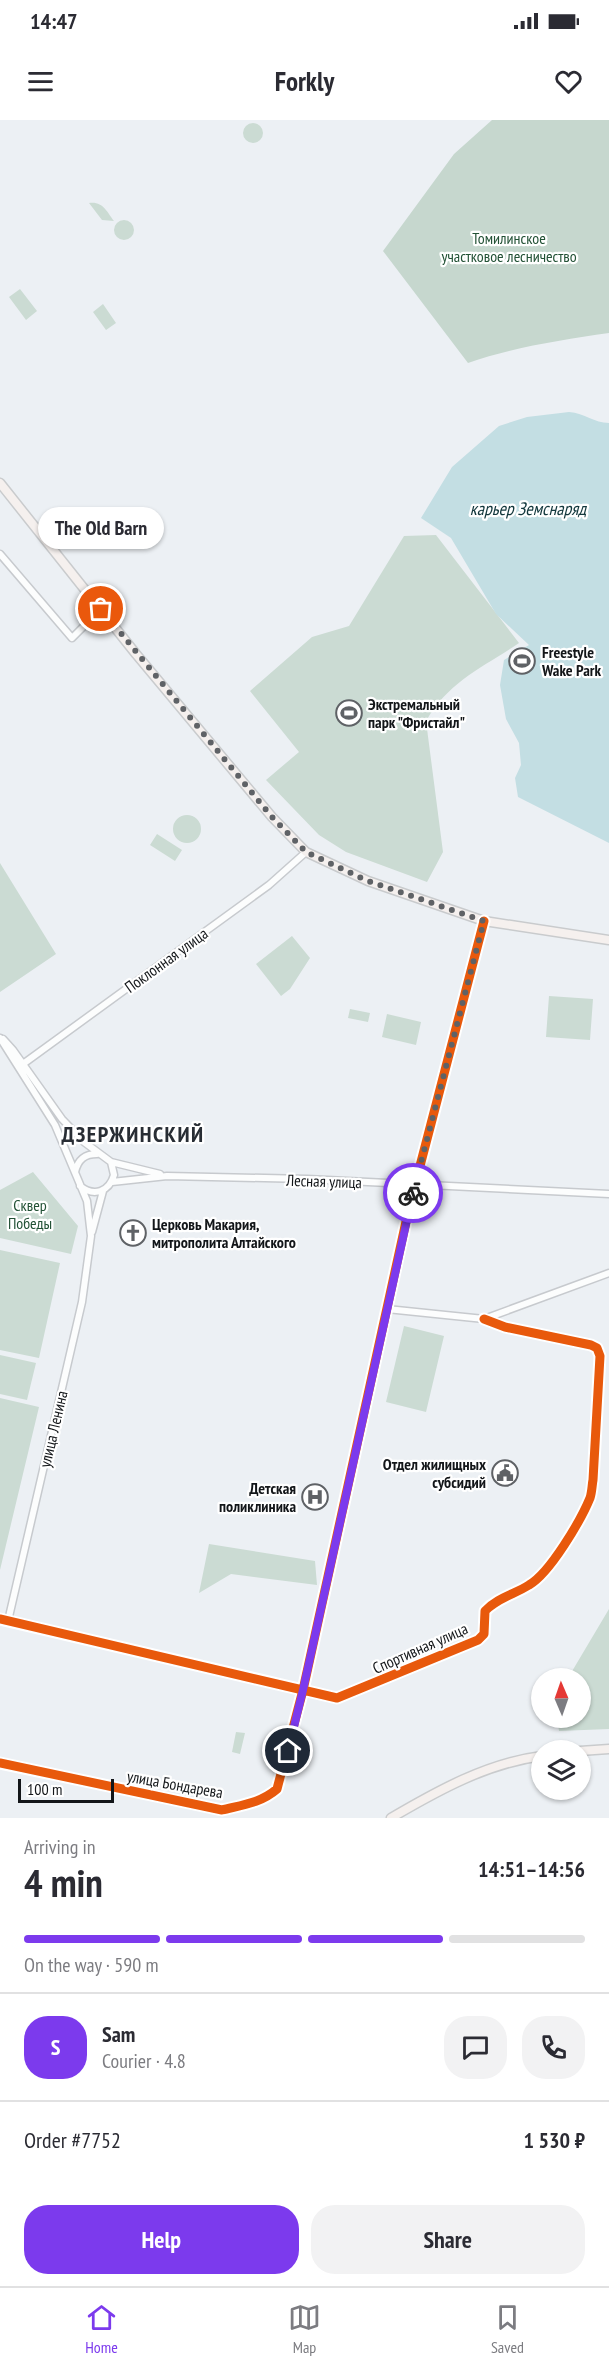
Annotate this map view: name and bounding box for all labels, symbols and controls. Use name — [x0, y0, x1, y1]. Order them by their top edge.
text: 14:47 — [30, 7, 78, 35]
text: Forkly — [275, 64, 334, 98]
icon: menu — [24, 65, 57, 98]
icon: heart — [552, 65, 585, 98]
park label: Томилинское участковое лесничество — [441, 228, 577, 266]
water label: карьер Земснаряд — [470, 497, 587, 520]
callout: The Old Barn — [38, 507, 164, 549]
text: The Old Barn — [55, 515, 147, 541]
pin — [75, 583, 126, 634]
icon: bag — [84, 592, 117, 625]
place label: Freestyle Wake Park — [541, 642, 602, 680]
sports icon: Freestyle Wake Park — [507, 646, 537, 676]
place label: Экстремальный парк "Фристайл" — [368, 694, 465, 732]
sports icon: Экстремальный парк "Фристайл" — [334, 698, 364, 728]
street label: Поклонная улица — [121, 923, 211, 997]
district label: ДЗЕРЖИНСКИЙ — [61, 1120, 205, 1148]
courier — [383, 1163, 443, 1223]
street label: Лесная улица — [285, 1170, 362, 1192]
icon: bike — [397, 1177, 430, 1210]
park label: Сквер Победы — [8, 1195, 52, 1233]
place label: Церковь Макария, митрополита Алтайского — [152, 1214, 296, 1252]
church icon: Церковь Макария, митрополита Алтайского — [118, 1218, 148, 1248]
street label: улица Ленина — [34, 1389, 72, 1469]
place label: Отдел жилищных субсидий — [383, 1454, 486, 1492]
public building icon: Отдел жилищных субсидий — [490, 1458, 520, 1488]
place label: Детская поликлиника — [219, 1478, 296, 1516]
hospital icon: Детская поликлиника — [300, 1482, 330, 1512]
street label: Спортивная улица — [369, 1618, 471, 1678]
north arrow — [531, 1668, 591, 1728]
map controls — [531, 1668, 591, 1800]
pin — [262, 1725, 313, 1776]
icon: home — [271, 1734, 304, 1767]
button: layers — [531, 1740, 591, 1800]
street label: улица Бондарева — [125, 1766, 225, 1802]
scale bar — [18, 1776, 114, 1804]
text: 100 m — [27, 1779, 62, 1799]
text: Arriving in — [24, 1834, 96, 1860]
text: 14:51–14:56 — [478, 1855, 585, 1883]
text: 4 min — [24, 1857, 103, 1908]
text: On the way · 590 m — [24, 1952, 159, 1978]
button: chat — [444, 2016, 507, 2079]
button: phone — [522, 2016, 585, 2079]
text: Sam — [102, 2020, 135, 2048]
text: S — [51, 2033, 60, 2061]
text: Courier · 4.8 — [102, 2048, 186, 2074]
text: Order #7752 — [24, 2126, 121, 2154]
text: 1 530 ₽ — [523, 2126, 585, 2154]
button: Help — [24, 2205, 299, 2274]
button: Share — [311, 2205, 585, 2274]
tab: Home — [85, 2301, 118, 2357]
tab: Map — [288, 2301, 321, 2357]
tab: Saved — [491, 2301, 524, 2357]

